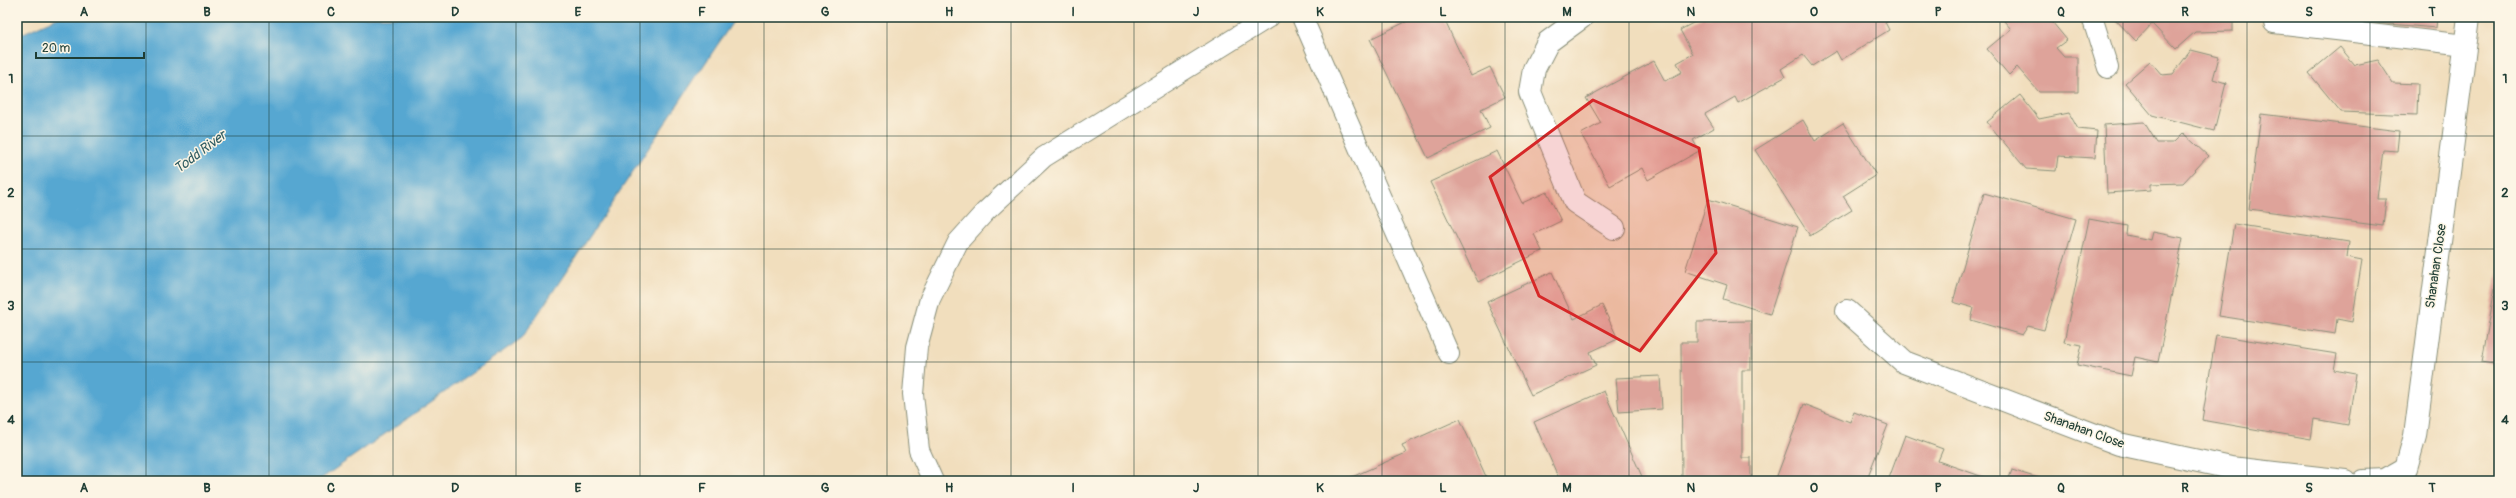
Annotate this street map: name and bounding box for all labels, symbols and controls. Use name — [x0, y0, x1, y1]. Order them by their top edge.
text: A — [80, 4, 89, 20]
text: B — [203, 4, 211, 20]
text: C — [327, 4, 335, 20]
text: D — [451, 4, 459, 20]
text: E — [575, 4, 582, 20]
text: F — [698, 4, 706, 20]
text: G — [821, 4, 830, 20]
text: H — [945, 4, 953, 20]
text: I — [1071, 4, 1075, 20]
text: J — [1193, 4, 1199, 20]
text: K — [1316, 4, 1324, 20]
text: L — [1439, 4, 1447, 20]
text: M — [1562, 4, 1572, 20]
text: N — [1687, 4, 1696, 20]
text: O — [1810, 4, 1819, 20]
text: P — [1934, 4, 1942, 20]
text: Q — [2057, 4, 2065, 20]
text: R — [2181, 4, 2189, 20]
text: S — [2305, 4, 2313, 20]
text: T — [2427, 4, 2436, 20]
scale bar — [36, 34, 144, 60]
text: 20 m — [42, 41, 71, 56]
text: 1 — [8, 71, 14, 87]
text: 1 — [2502, 71, 2508, 87]
water label: Todd River — [171, 126, 231, 177]
text: 2 — [7, 185, 15, 201]
text: 2 — [2501, 185, 2509, 201]
street label: Shanahan Close — [2422, 222, 2450, 309]
text: 3 — [7, 298, 15, 314]
text: 3 — [2501, 298, 2509, 314]
street label: Shanahan Close — [2041, 408, 2127, 452]
text: 4 — [7, 412, 15, 428]
text: 4 — [2501, 412, 2509, 428]
text: A — [80, 480, 89, 496]
text: B — [203, 480, 211, 496]
text: C — [327, 480, 335, 496]
text: D — [451, 480, 459, 496]
text: E — [575, 480, 582, 496]
text: F — [698, 480, 706, 496]
text: G — [821, 480, 830, 496]
text: H — [945, 480, 953, 496]
text: I — [1071, 480, 1075, 496]
text: J — [1193, 480, 1199, 496]
text: K — [1316, 480, 1324, 496]
text: L — [1439, 480, 1447, 496]
text: M — [1562, 480, 1572, 496]
text: N — [1687, 480, 1696, 496]
text: O — [1810, 480, 1819, 496]
text: P — [1934, 480, 1942, 496]
text: Q — [2057, 480, 2065, 496]
text: R — [2181, 480, 2189, 496]
text: S — [2305, 480, 2313, 496]
text: T — [2427, 480, 2436, 496]

